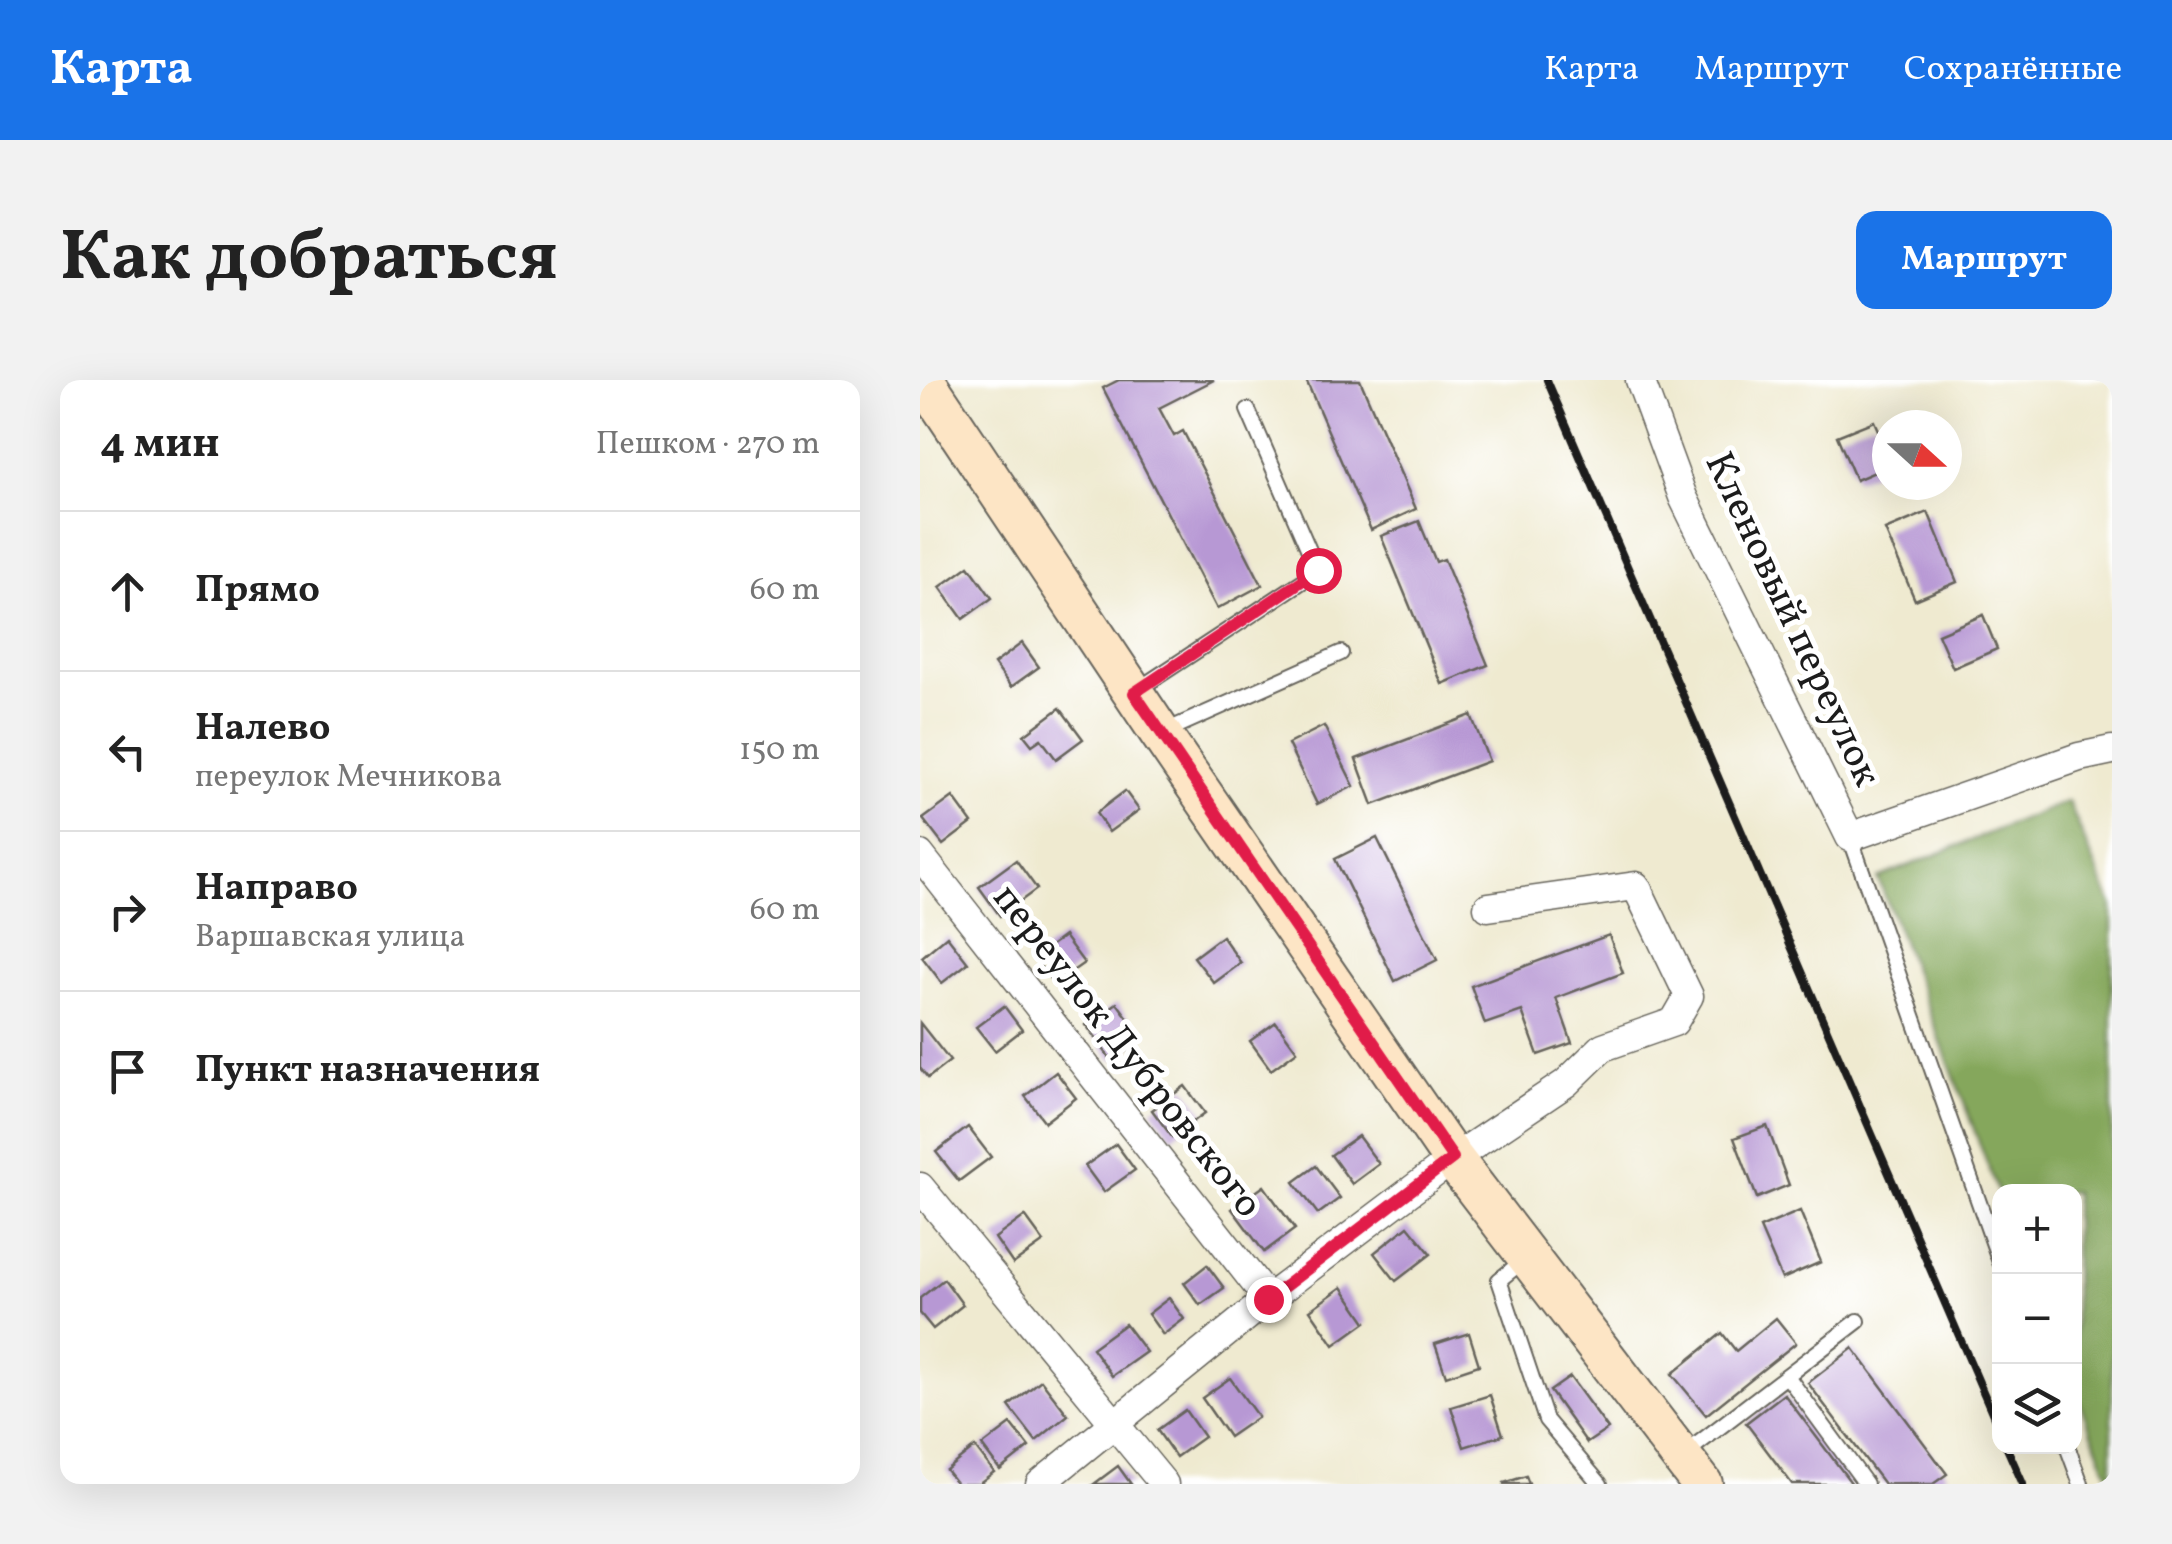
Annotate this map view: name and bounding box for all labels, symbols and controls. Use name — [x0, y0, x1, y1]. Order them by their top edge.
text: Карта — [50, 37, 193, 104]
text: Карта — [1544, 46, 1639, 94]
text: Маршрут — [1694, 46, 1849, 94]
text: Сохранённые — [1904, 46, 2122, 94]
text: Как добраться — [60, 211, 558, 309]
button: Маршрут — [1856, 211, 2112, 309]
north arrow — [1872, 410, 1962, 500]
text: 4 мин — [100, 416, 220, 475]
text: Пешком · 270 m — [596, 423, 820, 467]
street label: Кленовый переулок — [1689, 444, 1893, 796]
route start — [1296, 548, 1342, 594]
icon: ahead — [100, 564, 155, 619]
text: Прямо — [195, 565, 320, 618]
text: 60 m — [750, 569, 820, 613]
text: Налево — [195, 703, 331, 756]
icon: left — [100, 724, 155, 779]
text: 150 m — [739, 729, 820, 773]
text: переулок Мечникова — [195, 756, 503, 800]
text: Направо — [195, 863, 358, 916]
street label: переулок Дубровского — [978, 873, 1274, 1231]
icon: right — [100, 884, 155, 939]
text: 60 m — [750, 889, 820, 933]
text: Варшавская улица — [195, 916, 466, 960]
icon: arrive — [100, 1044, 155, 1099]
text: Пункт назначения — [195, 1045, 540, 1098]
map controls — [1992, 1184, 2082, 1454]
button: + — [1992, 1184, 2082, 1274]
button: − — [1992, 1274, 2082, 1364]
route end — [1246, 1277, 1292, 1323]
button: layers — [1992, 1364, 2082, 1454]

